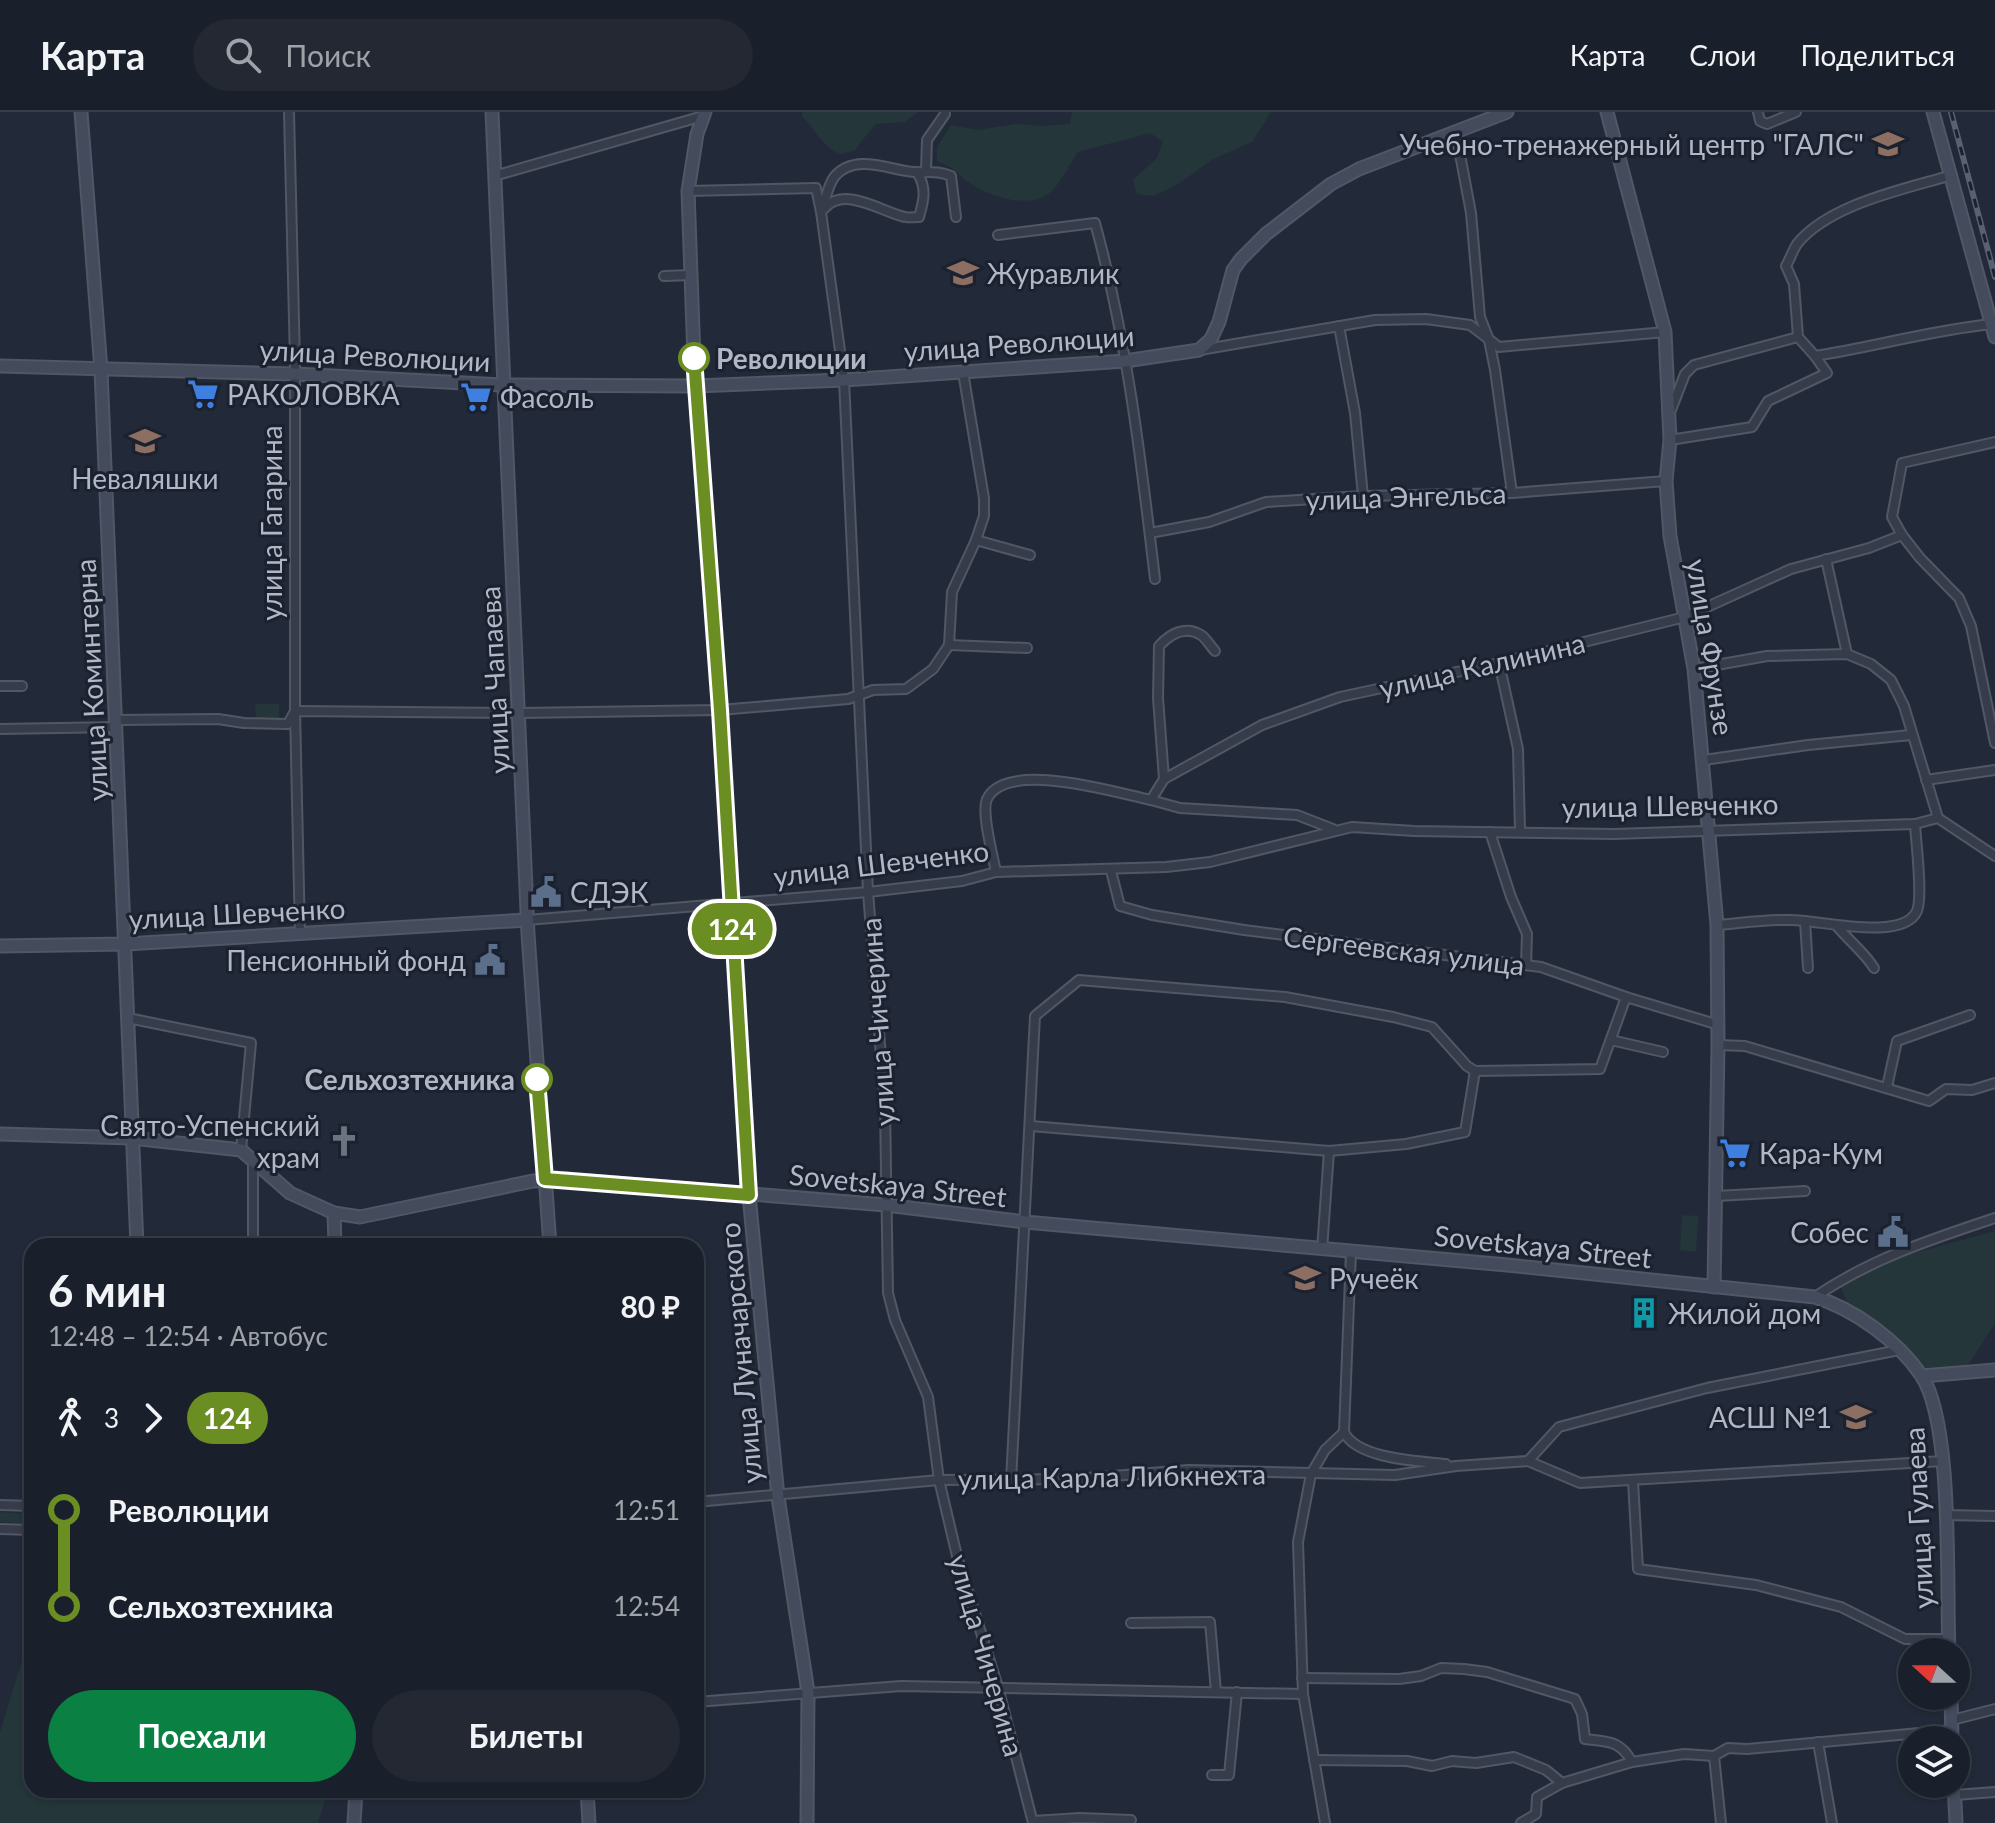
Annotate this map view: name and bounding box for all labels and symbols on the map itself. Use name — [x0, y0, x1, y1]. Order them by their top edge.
place label: Учебно-тренажерный центр "ГАЛС" — [1400, 127, 1864, 161]
school or university icon: Учебно-тренажерный центр "ГАЛС" — [1871, 127, 1905, 161]
school or university icon: Журавлик — [946, 256, 980, 290]
place label: Журавлик — [987, 256, 1120, 290]
street label: улица Революции — [902, 318, 1136, 368]
street label: улица Революции — [259, 332, 491, 378]
place label: Революции — [716, 341, 867, 375]
marker: Революции — [679, 343, 709, 373]
supermarket icon: РАКОЛОВКА — [186, 377, 220, 411]
place label: РАКОЛОВКА — [227, 377, 400, 411]
supermarket icon: Фасоль — [459, 380, 493, 414]
place label: Фасоль — [500, 380, 594, 414]
school or university icon: Неваляшки — [128, 424, 162, 458]
street label: улица Гагарина — [254, 425, 288, 621]
place label: Неваляшки — [71, 461, 219, 495]
street label: улица Энгельса — [1305, 476, 1507, 516]
street label: улица Фрунзе — [1680, 556, 1742, 738]
street label: улица Коминтерна — [68, 558, 114, 802]
street label: улица Чапаева — [472, 585, 516, 775]
street label: улица Калинина — [1376, 625, 1588, 705]
street label: улица Шевченко — [1561, 786, 1779, 824]
street label: улица Шевченко — [771, 833, 991, 893]
public building icon: СДЭК — [529, 875, 563, 909]
place label: СДЭК — [570, 875, 649, 909]
street label: улица Шевченко — [128, 890, 346, 936]
line badge: 124 — [686, 903, 778, 955]
street label: улица Чичерина — [853, 917, 901, 1127]
street label: Сергеевская улица — [1282, 918, 1526, 982]
place label: Пенсионный фонд — [226, 943, 466, 977]
public building icon: Пенсионный фонд — [473, 943, 507, 977]
place label: Сельхозтехника — [305, 1062, 515, 1096]
marker: Сельхозтехника — [522, 1064, 552, 1094]
place label: Свято-Успенский храм — [100, 1108, 320, 1174]
church icon: Свято-Успенский храм — [327, 1124, 361, 1158]
supermarket icon: Кара-Кум — [1718, 1136, 1752, 1170]
place label: Кара-Кум — [1759, 1136, 1883, 1170]
street label: Sovetskaya Street — [788, 1157, 1008, 1213]
place label: Собес — [1790, 1215, 1869, 1249]
public building icon: Собес — [1876, 1215, 1910, 1249]
street label: Sovetskaya Street — [1433, 1218, 1653, 1274]
street label: улица Луначарского — [712, 1221, 768, 1485]
school or university icon: Ручеёк — [1288, 1261, 1322, 1295]
place label: Ручеёк — [1329, 1261, 1419, 1295]
building icon: Жилой дом — [1627, 1296, 1661, 1330]
place label: Жилой дом — [1668, 1296, 1821, 1330]
place label: АСШ №1 — [1709, 1400, 1832, 1434]
school or university icon: АСШ №1 — [1839, 1400, 1873, 1434]
street label: улица Гулаева — [1896, 1426, 1940, 1610]
street label: улица Карла Либкнехта — [958, 1456, 1266, 1496]
street label: улица Чичерина — [942, 1550, 1032, 1760]
north arrow — [1898, 1638, 1970, 1710]

